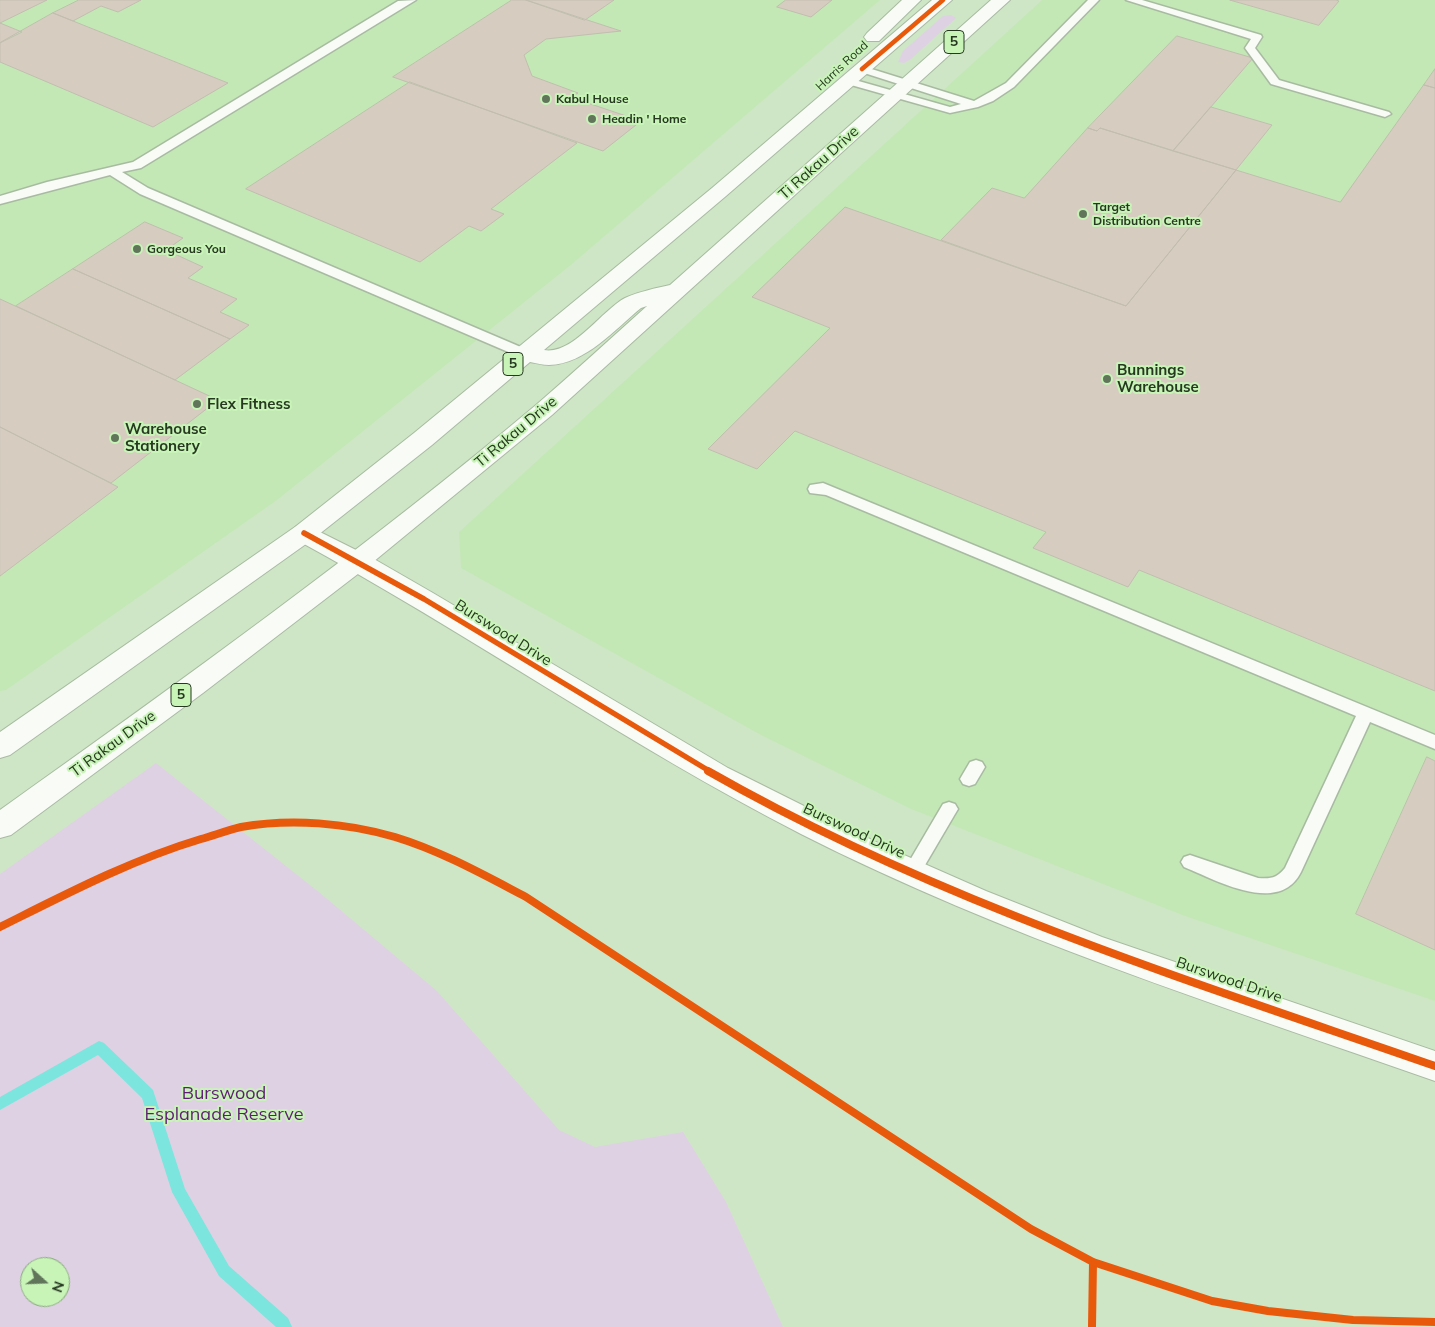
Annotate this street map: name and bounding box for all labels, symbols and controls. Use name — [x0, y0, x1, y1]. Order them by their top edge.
road number: 5 — [944, 31, 964, 54]
street label: Harris Road — [813, 38, 871, 94]
place label: Kabul House — [556, 92, 629, 106]
marker: Kabul House — [540, 93, 552, 105]
place label: Headin ' Home — [602, 112, 686, 126]
marker: Headin ' Home — [586, 113, 598, 125]
street label: Ti Rakau Drive — [775, 122, 863, 204]
place label: Target Distribution Centre — [1093, 200, 1201, 228]
marker: Target Distribution Centre — [1077, 208, 1089, 220]
place label: Gorgeous You — [147, 242, 226, 256]
marker: Gorgeous You — [131, 243, 143, 255]
road number: 5 — [503, 352, 523, 376]
place label: Bunnings Warehouse — [1117, 361, 1199, 396]
marker: Bunnings Warehouse — [1101, 373, 1113, 385]
street label: Ti Rakau Drive — [471, 393, 561, 471]
place label: Flex Fitness — [207, 395, 290, 413]
marker: Flex Fitness — [191, 398, 203, 410]
place label: Warehouse Stationery — [125, 420, 207, 455]
marker: Warehouse Stationery — [109, 432, 121, 444]
street label: Burswood Drive — [451, 596, 555, 670]
road number: 5 — [171, 684, 191, 706]
street label: Ti Rakau Drive — [67, 707, 159, 781]
street label: Burswood Drive — [800, 799, 908, 863]
street label: Burswood Drive — [1174, 953, 1284, 1007]
park label: Burswood Esplanade Reserve — [145, 1083, 303, 1126]
north arrow — [20, 1257, 70, 1307]
text: N — [48, 1279, 68, 1295]

